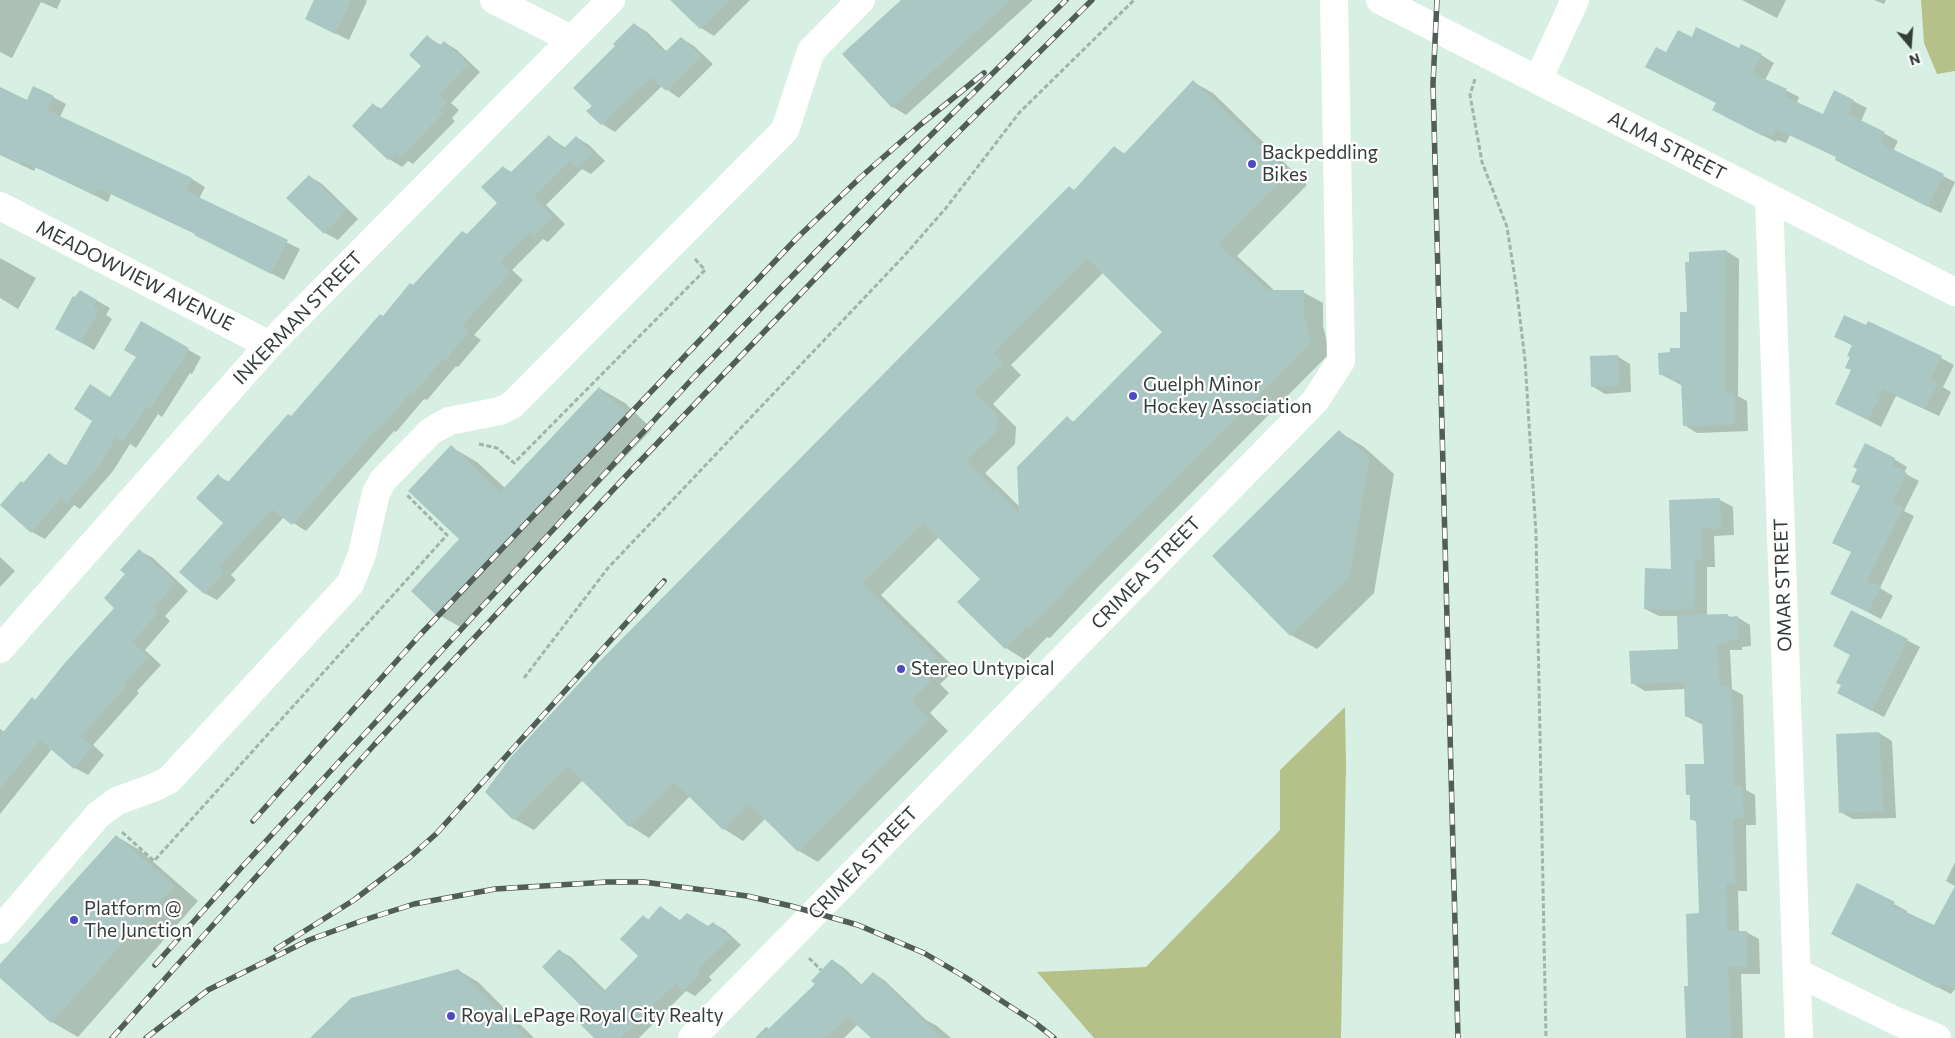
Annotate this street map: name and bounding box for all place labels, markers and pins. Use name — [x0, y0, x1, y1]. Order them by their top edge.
place label: Backpeddling Bikes — [1262, 142, 1378, 186]
marker: Backpeddling Bikes — [1246, 158, 1258, 170]
place label: Guelph Minor Hockey Association — [1143, 374, 1312, 418]
marker: Guelph Minor Hockey Association — [1127, 390, 1139, 402]
place label: Stereo Untypical — [911, 658, 1055, 680]
marker: Stereo Untypical — [895, 663, 907, 675]
place label: Platform @ The Junction — [84, 898, 192, 942]
marker: Platform @ The Junction — [68, 914, 80, 926]
place label: Royal LePage Royal City Realty — [461, 1005, 724, 1027]
marker: Royal LePage Royal City Realty — [445, 1010, 457, 1022]

